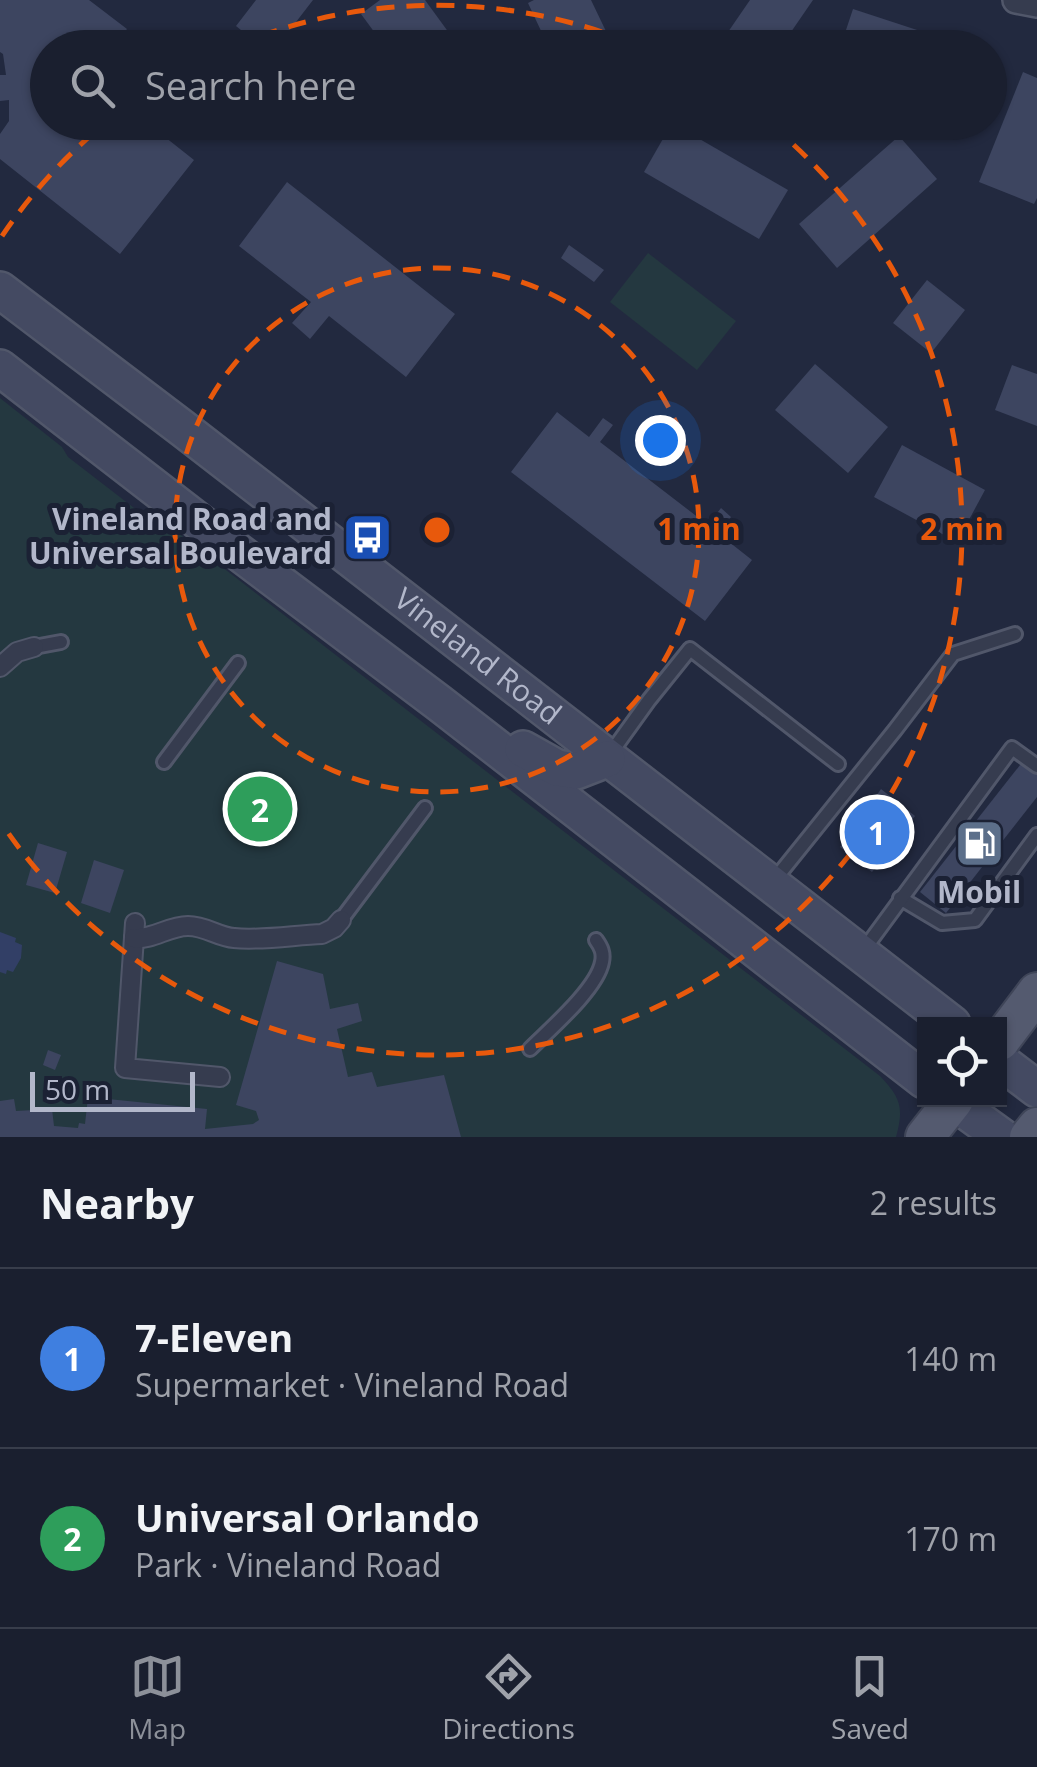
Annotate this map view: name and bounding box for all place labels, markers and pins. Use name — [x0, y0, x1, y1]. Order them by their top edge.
place label: Vineland Road and Universal Boulevard — [29, 498, 332, 573]
bus stop icon: Vineland Road and Universal Boulevard — [341, 511, 393, 563]
centre of rings — [419, 512, 455, 548]
pin: 2 — [228, 772, 292, 846]
pin: 1 — [844, 794, 910, 870]
fuel station icon: Mobil — [953, 818, 1005, 870]
place label: Mobil — [937, 871, 1021, 912]

